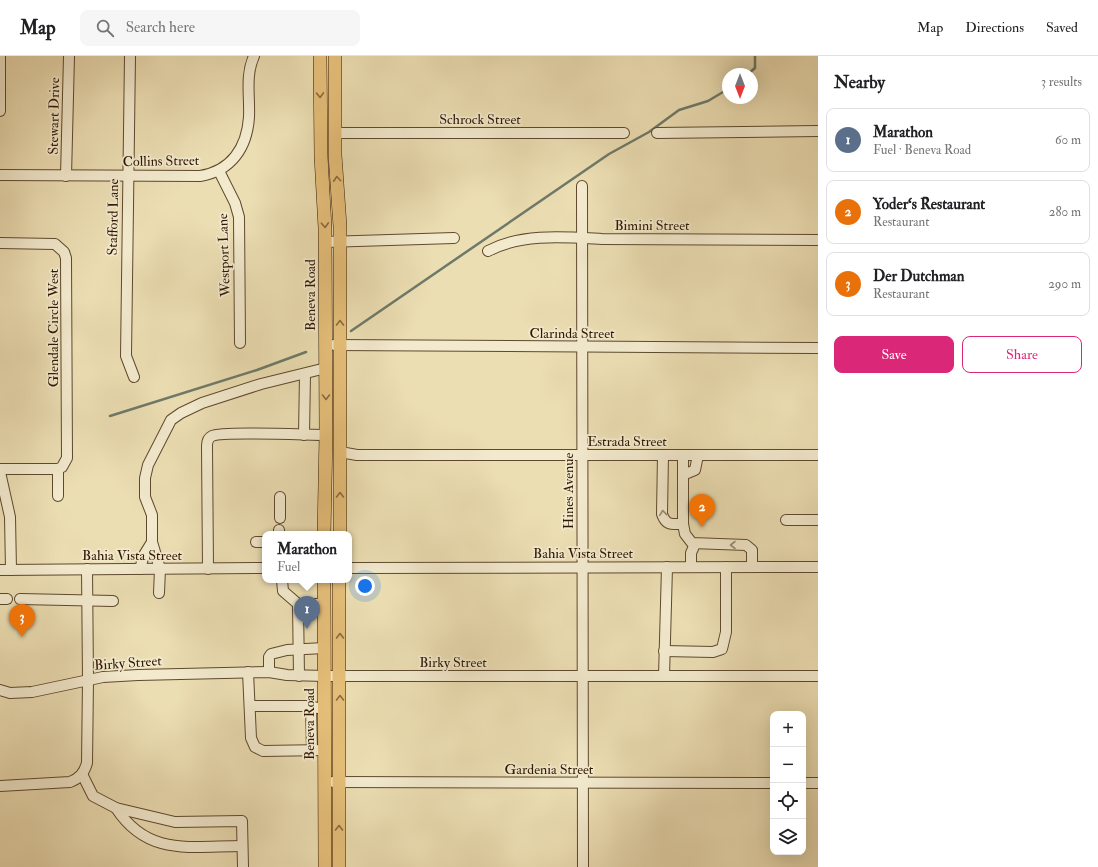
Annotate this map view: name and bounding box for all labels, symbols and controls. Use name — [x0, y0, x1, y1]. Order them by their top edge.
search box — [80, 10, 360, 46]
text: Map — [20, 16, 56, 40]
icon: search — [94, 17, 116, 39]
text: Search here — [126, 18, 195, 37]
text: Map — [917, 19, 943, 36]
text: Directions — [965, 19, 1024, 36]
text: Saved — [1046, 19, 1078, 36]
north arrow — [722, 68, 758, 104]
text: Nearby — [834, 72, 885, 93]
text: 3 results — [1041, 74, 1082, 90]
street label: Stewart Drive — [45, 77, 63, 155]
one-way arrow — [316, 92, 325, 98]
street label: Schrock Street — [439, 111, 521, 128]
text: Marathon — [873, 123, 933, 142]
text: 1 — [846, 132, 850, 148]
text: 60 m — [1055, 132, 1081, 148]
text: Fuel · Beneva Road — [873, 142, 971, 158]
street label: Collins Street — [123, 152, 200, 170]
one-way arrow — [332, 176, 341, 182]
street label: Stafford Lane — [104, 178, 122, 256]
text: Yoder‘s Restaurant — [873, 195, 985, 214]
text: 2 — [845, 204, 851, 220]
text: 280 m — [1049, 204, 1081, 220]
street label: Westport Lane — [214, 213, 235, 298]
text: Restaurant — [873, 214, 929, 230]
street label: Bimini Street — [614, 217, 690, 234]
one-way arrow — [321, 222, 329, 228]
street label: Beneva Road — [302, 259, 319, 331]
text: Der Dutchman — [873, 267, 964, 286]
street label: Glendale Circle West — [45, 268, 62, 387]
text: 3 — [846, 276, 851, 292]
text: 290 m — [1048, 276, 1081, 292]
text: Restaurant — [873, 286, 929, 302]
one-way arrow — [336, 320, 345, 326]
street label: Clarinda Street — [529, 325, 615, 342]
button: Save — [834, 336, 954, 373]
button: Share — [962, 336, 1082, 373]
one-way arrow — [322, 394, 330, 400]
street label: Estrada Street — [587, 433, 667, 450]
street label: Hines Avenue — [560, 453, 577, 529]
one-way arrow — [336, 492, 344, 498]
pin: 2 — [689, 494, 715, 527]
one-way arrow — [659, 510, 668, 516]
popup — [262, 531, 352, 583]
text: Marathon — [277, 540, 337, 559]
one-way arrow — [730, 541, 736, 549]
street label: Bahia Vista Street — [533, 545, 633, 562]
street label: Bahia Vista Street — [82, 547, 182, 564]
text: Fuel — [277, 559, 300, 575]
your location — [355, 576, 375, 596]
pin: 1 — [294, 596, 320, 629]
pin: 3 — [9, 604, 35, 637]
one-way arrow — [336, 633, 344, 639]
street label: Birky Street — [94, 652, 163, 675]
street label: Birky Street — [419, 654, 487, 672]
street label: Beneva Road — [301, 688, 318, 760]
one-way arrow — [336, 695, 344, 701]
map controls — [770, 711, 806, 855]
button: + — [770, 711, 806, 747]
button: − — [770, 747, 806, 783]
street label: Gardenia Street — [505, 761, 594, 778]
button: locate — [770, 783, 806, 819]
button: layers — [770, 819, 806, 855]
one-way arrow — [335, 825, 343, 831]

